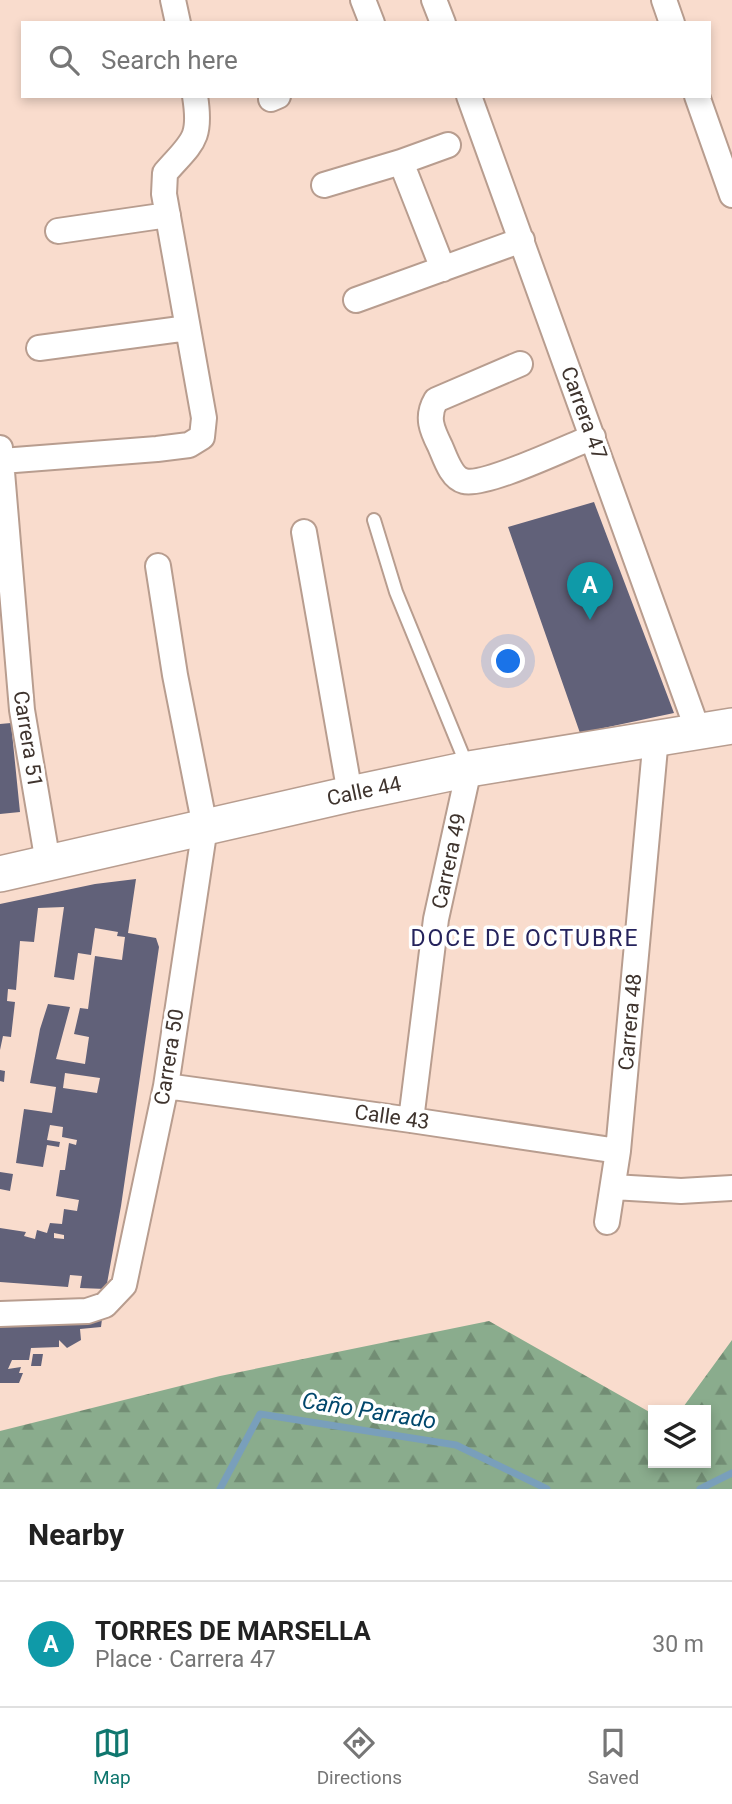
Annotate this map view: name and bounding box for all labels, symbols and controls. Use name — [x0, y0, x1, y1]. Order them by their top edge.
search box — [21, 21, 711, 98]
icon: search — [45, 41, 83, 79]
text: Search here — [101, 45, 238, 75]
street label: Carrera 47 — [556, 363, 612, 463]
pin: A — [567, 562, 613, 620]
your location — [491, 644, 525, 678]
street label: Carrera 51 — [9, 689, 47, 789]
street label: Calle 44 — [325, 771, 403, 811]
street label: Carrera 49 — [427, 811, 471, 911]
district label: DOCE DE OCTUBRE — [410, 925, 640, 952]
street label: Carrera 48 — [614, 973, 646, 1071]
street label: Carrera 50 — [150, 1007, 188, 1107]
street label: Calle 43 — [353, 1100, 431, 1134]
water label: Caño Parrado — [300, 1387, 438, 1435]
map controls — [648, 1405, 711, 1468]
button: layers — [648, 1405, 711, 1468]
text: Nearby — [28, 1517, 124, 1552]
text: TORRES DE MARSELLA — [95, 1616, 371, 1646]
text: A — [43, 1631, 59, 1658]
text: 30 m — [652, 1631, 704, 1658]
text: Place · Carrera 47 — [95, 1646, 276, 1673]
tab: Map — [93, 1724, 131, 1789]
tab: Directions — [317, 1724, 402, 1789]
tab: Saved — [588, 1724, 639, 1789]

